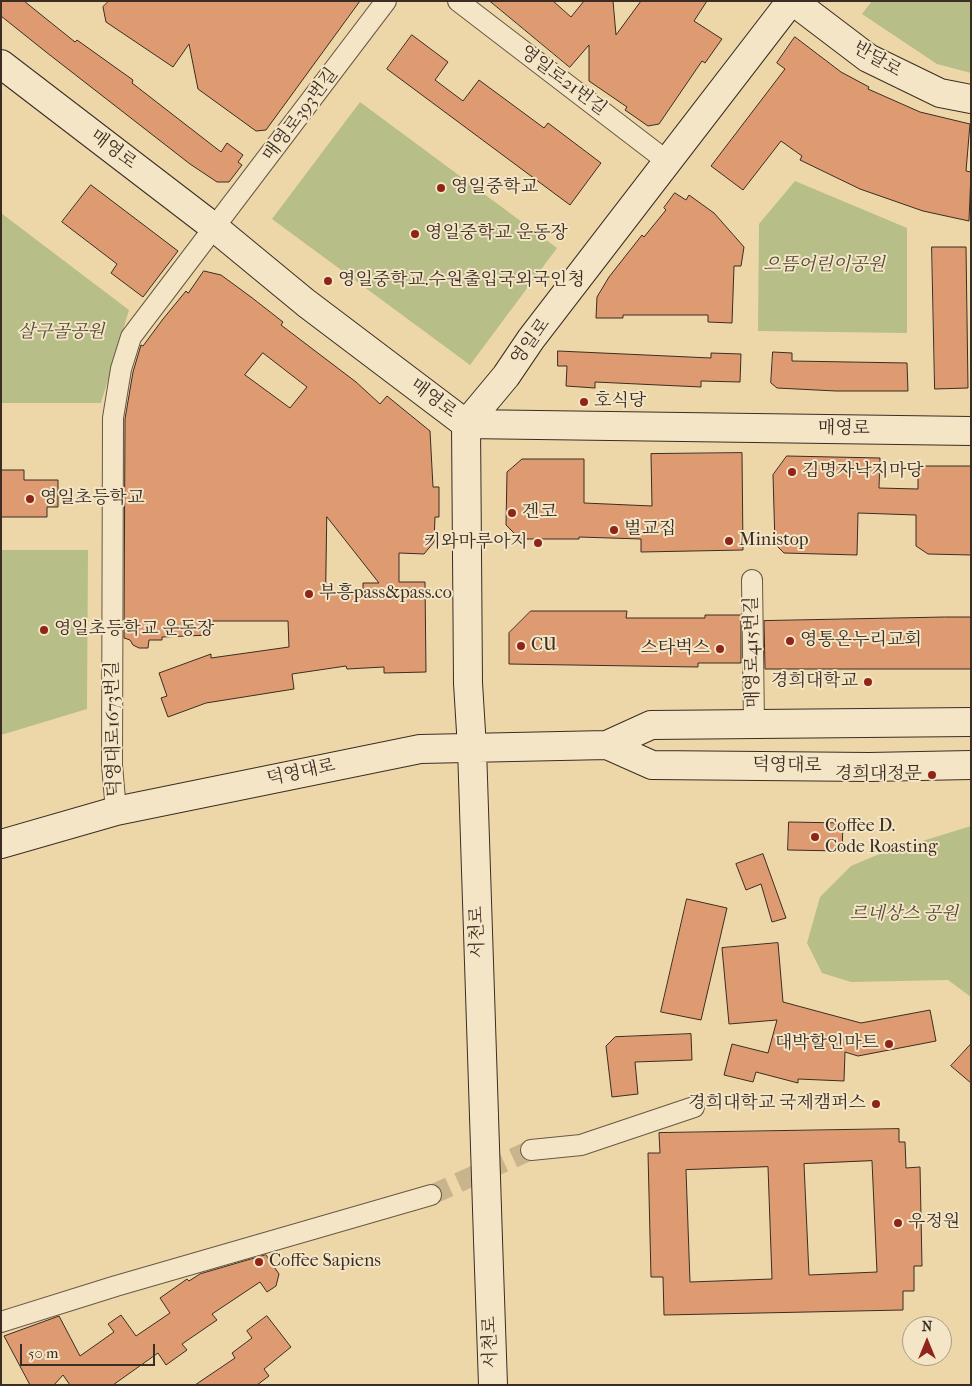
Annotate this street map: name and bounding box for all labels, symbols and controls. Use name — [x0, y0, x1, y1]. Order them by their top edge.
street label: 반달로 — [849, 38, 905, 82]
street label: 영일로21번길 — [516, 41, 610, 121]
street label: 매영로393번길 — [259, 64, 343, 166]
street label: 매영로 — [86, 126, 140, 174]
place label: 영일중학교 — [451, 177, 538, 199]
marker: 영일중학교 — [435, 182, 447, 194]
place label: 영일중학교 운동장 — [425, 223, 568, 245]
marker: 영일중학교 운동장 — [409, 228, 421, 240]
park label: 으뜸어린이공원 — [763, 255, 885, 277]
place label: 영일중학교.수원출입국외국인청 — [338, 270, 585, 292]
marker: 영일중학교.수원출입국외국인청 — [322, 275, 334, 287]
street label: 영일로 — [507, 315, 555, 369]
park label: 살구골공원 — [18, 322, 104, 344]
street label: 매영로 — [406, 375, 460, 423]
place label: 호식당 — [594, 391, 646, 413]
marker: 호식당 — [578, 396, 590, 408]
street label: 매영로 — [818, 418, 870, 440]
place label: 김명자낙지마당 — [802, 461, 924, 483]
marker: 김명자낙지마당 — [786, 466, 798, 478]
place label: 영일초등학교 — [40, 488, 144, 510]
marker: 영일초등학교 — [24, 493, 36, 505]
place label: 겐코 — [522, 502, 557, 524]
marker: 겐코 — [506, 507, 518, 519]
place label: 벌교집 — [624, 519, 676, 541]
marker: 벌교집 — [608, 524, 620, 536]
place label: Ministop — [739, 530, 809, 552]
place label: 키와마루아지 — [424, 532, 528, 554]
marker: Ministop — [723, 535, 735, 547]
marker: 키와마루아지 — [532, 537, 544, 549]
place label: 부흥pass&pass.co — [319, 583, 452, 605]
marker: 부흥pass&pass.co — [303, 588, 315, 600]
street label: 매영로415번길 — [741, 596, 765, 708]
place label: 영일초등학교 운동장 — [54, 619, 214, 641]
marker: 영일초등학교 운동장 — [38, 624, 50, 636]
place label: 영통온누리교회 — [800, 630, 922, 652]
place label: CU — [531, 635, 557, 657]
marker: 영통온누리교회 — [784, 635, 796, 647]
place label: 스타벅스 — [640, 638, 710, 660]
marker: CU — [515, 640, 527, 652]
marker: 스타벅스 — [714, 643, 726, 655]
street label: 덕영대로1673번길 — [102, 661, 126, 797]
place label: 경희대학교 — [771, 671, 858, 693]
marker: 경희대학교 — [862, 676, 874, 688]
street label: 덕영대로 — [265, 755, 337, 791]
street label: 덕영대로 — [752, 755, 822, 777]
place label: 경희대정문 — [835, 764, 922, 786]
marker: 경희대정문 — [926, 769, 938, 781]
place label: Coffee D. Code Roasting — [825, 816, 938, 859]
marker: Coffee D. Code Roasting — [809, 831, 821, 843]
park label: 르네상스 공원 — [850, 904, 958, 926]
street label: 서천로 — [466, 906, 490, 958]
place label: 대박할인마트 — [775, 1033, 879, 1055]
marker: 대박할인마트 — [883, 1038, 895, 1050]
place label: 경희대학교 국제캠퍼스 — [688, 1093, 866, 1115]
marker: 경희대학교 국제캠퍼스 — [870, 1098, 882, 1110]
place label: 우정원 — [908, 1212, 960, 1234]
marker: 우정원 — [892, 1217, 904, 1229]
place label: Coffee Sapiens — [269, 1251, 381, 1273]
marker: Coffee Sapiens — [253, 1256, 265, 1268]
street label: 서천로 — [479, 1316, 503, 1368]
north arrow — [902, 1316, 952, 1366]
text: N — [922, 1318, 932, 1335]
scale bar — [22, 1334, 158, 1366]
text: 50 m — [28, 1344, 58, 1362]

